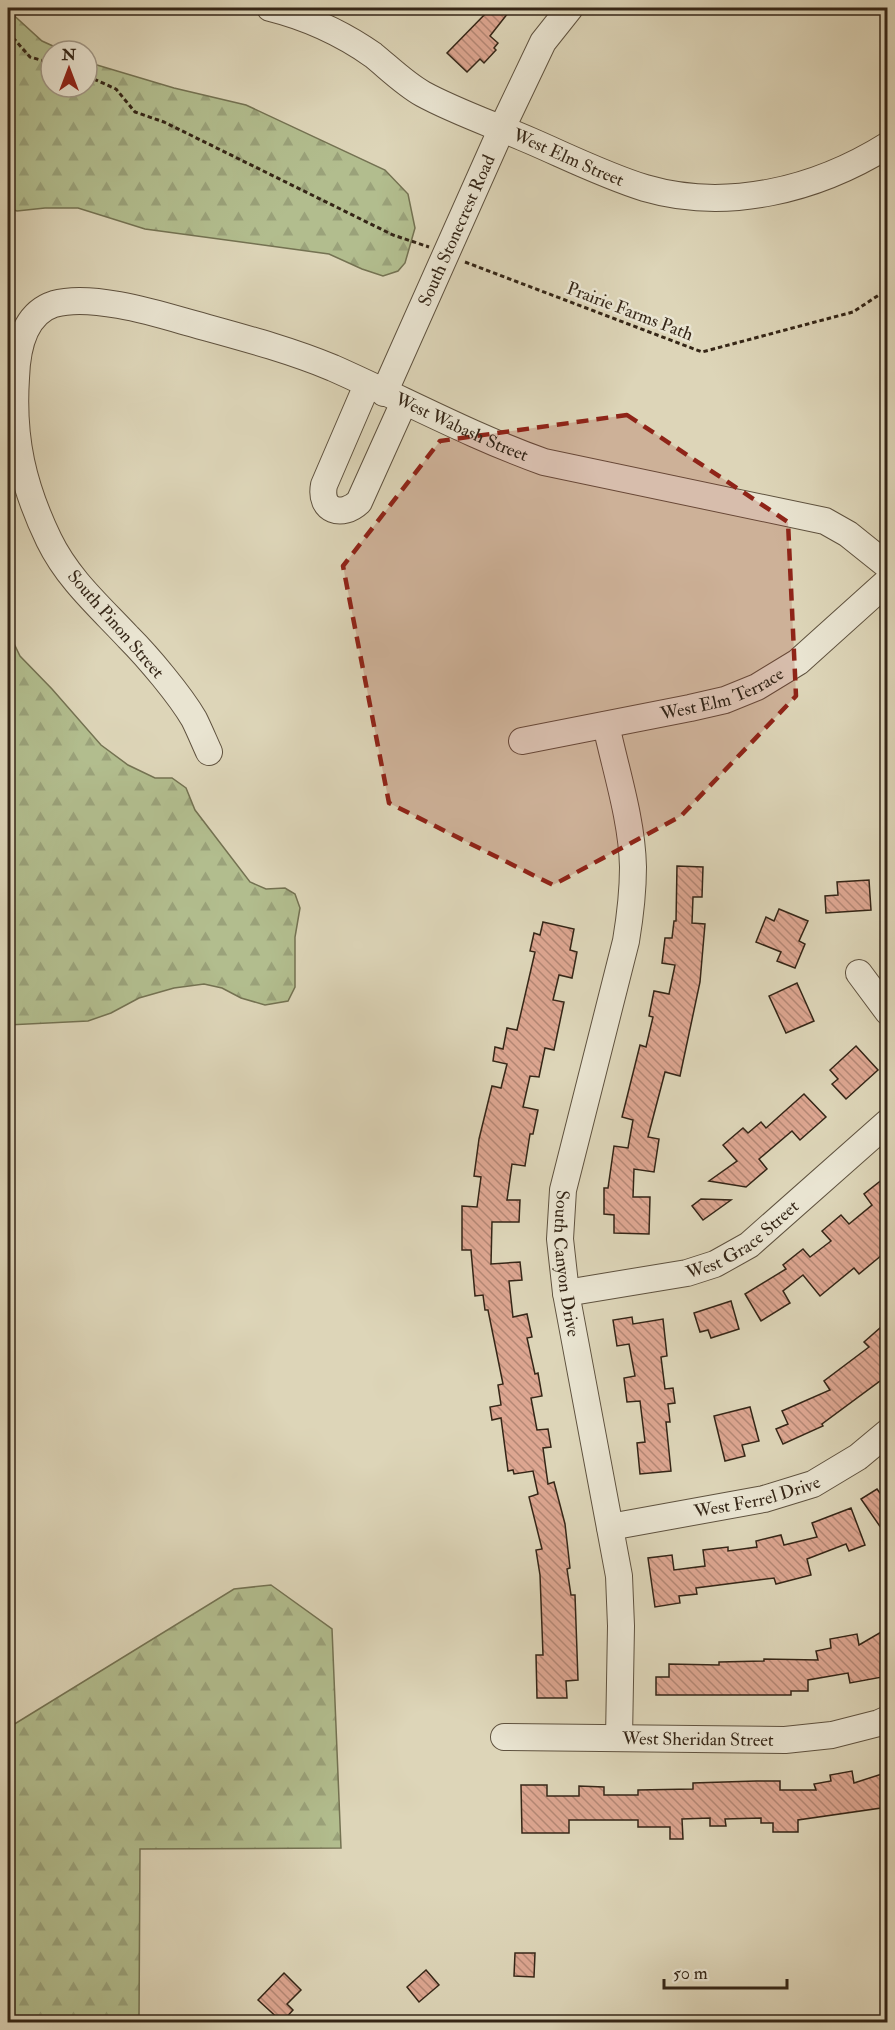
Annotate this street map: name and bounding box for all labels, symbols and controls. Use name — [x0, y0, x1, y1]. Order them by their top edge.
north arrow — [39, 39, 99, 99]
text: N — [61, 45, 77, 65]
street label: West Elm Street — [509, 123, 627, 192]
street label: South Stonecrest Road — [413, 151, 501, 310]
street label: Prairie Farms Path — [563, 277, 697, 346]
street label: West Wabash Street — [390, 387, 531, 467]
street label: South Pinon Street — [62, 565, 169, 684]
street label: West Elm Terrace — [657, 662, 789, 726]
street label: South Canyon Drive — [548, 1189, 585, 1339]
street label: West Grace Street — [682, 1195, 804, 1285]
street label: West Ferrel Drive — [691, 1471, 825, 1524]
street label: West Sheridan Street — [621, 1727, 774, 1752]
scale bar — [664, 1952, 787, 1990]
text: 50 m — [673, 1962, 708, 1985]

